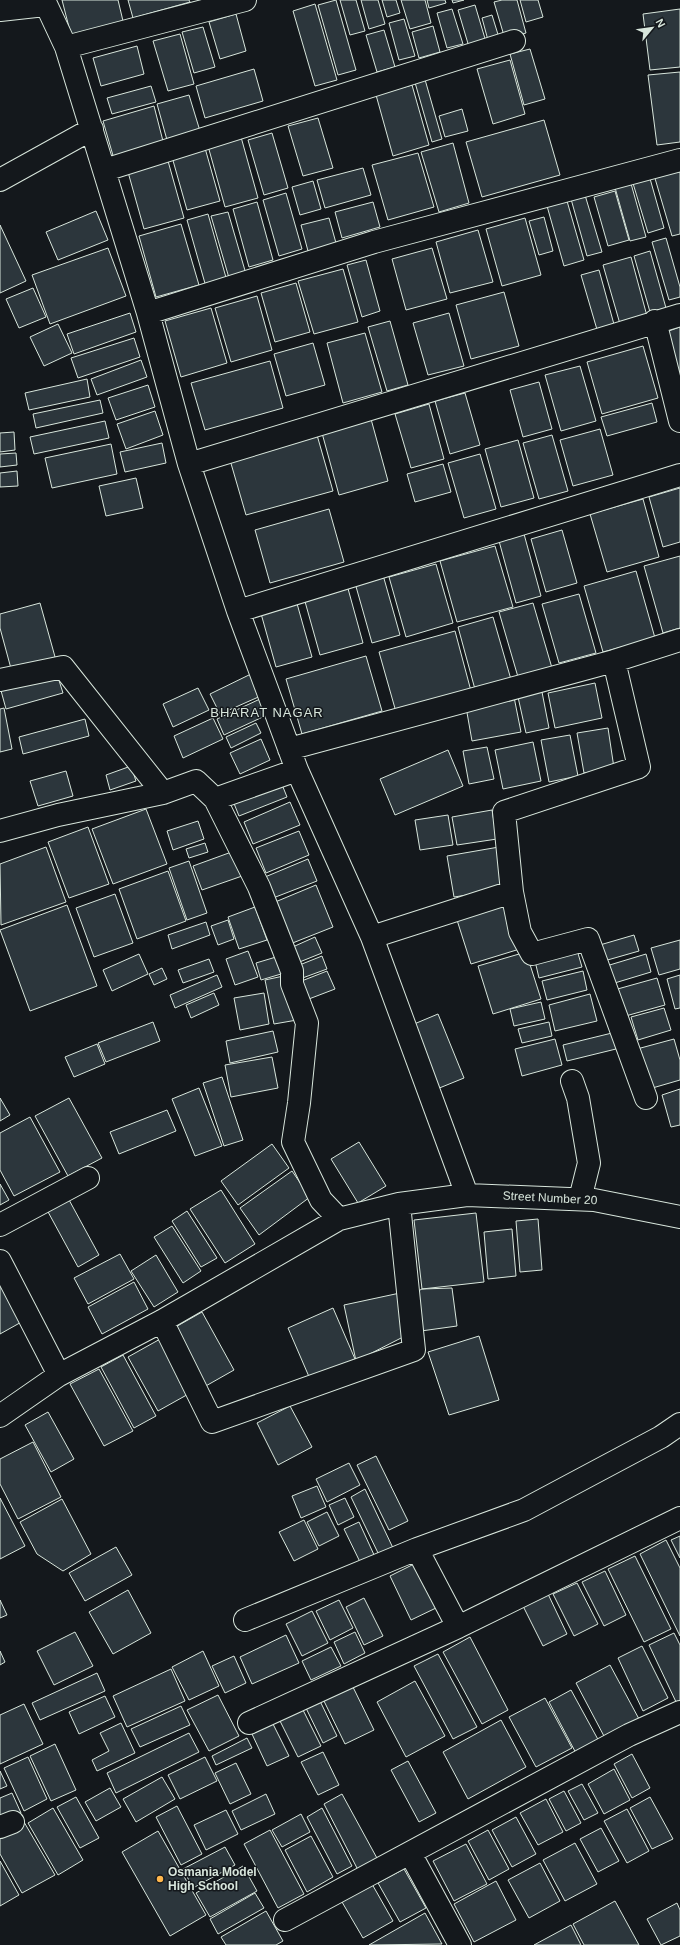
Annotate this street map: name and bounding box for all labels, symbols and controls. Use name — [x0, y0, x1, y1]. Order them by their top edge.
north arrow — [632, 8, 672, 48]
text: N — [654, 17, 668, 30]
district label: BHARAT NAGAR — [210, 705, 324, 720]
street label: Street Number 20 — [502, 1189, 598, 1207]
place label: Osmania Model High School — [168, 1865, 257, 1893]
marker: Osmania Model High School — [155, 1874, 165, 1884]

